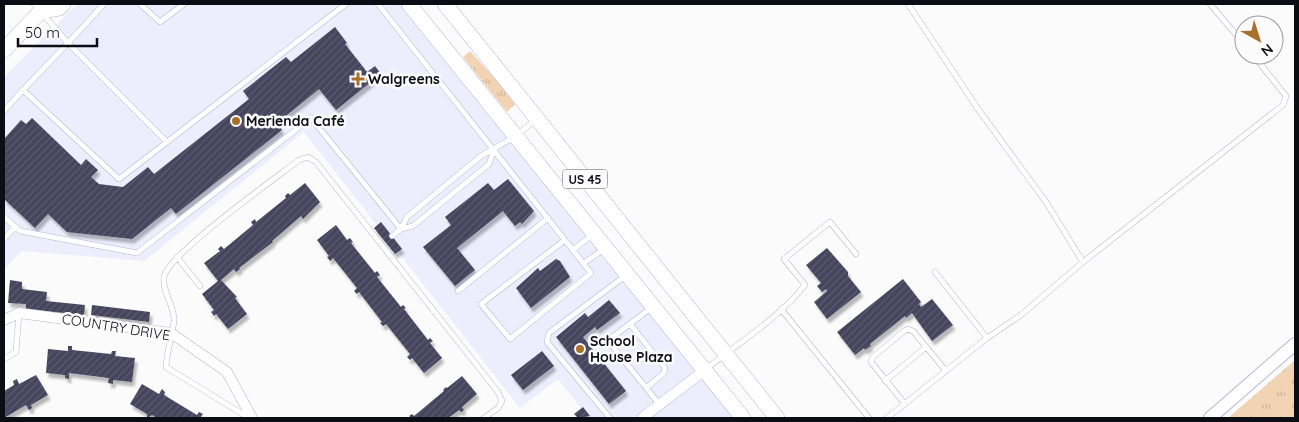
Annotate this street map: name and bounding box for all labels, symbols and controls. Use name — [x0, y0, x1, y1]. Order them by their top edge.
scale bar — [18, 15, 96, 47]
north arrow — [1234, 15, 1284, 65]
text: 50 m — [25, 23, 60, 42]
text: N — [1258, 40, 1277, 60]
place label: Walgreens — [368, 70, 440, 88]
marker: Walgreens — [352, 73, 364, 85]
place label: Merienda Café — [246, 112, 345, 130]
marker: Merienda Café — [230, 115, 242, 127]
road number: US 45 — [562, 170, 608, 188]
street label: COUNTRY DRIVE — [61, 310, 172, 344]
place label: School House Plaza — [590, 332, 673, 366]
marker: School House Plaza — [574, 343, 586, 355]

